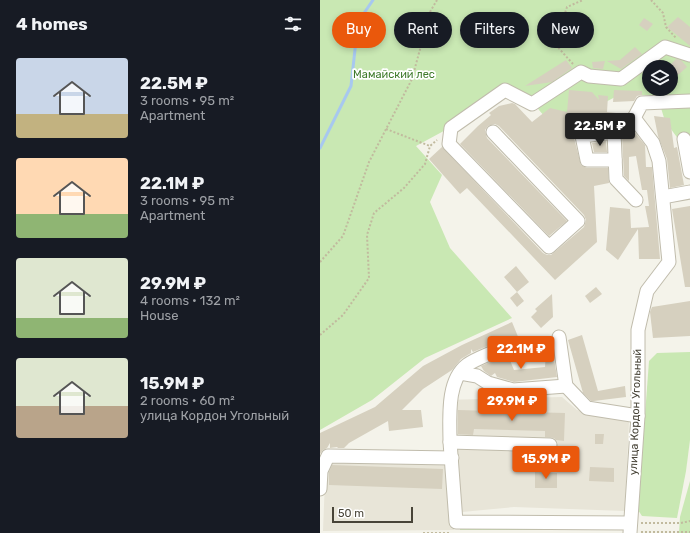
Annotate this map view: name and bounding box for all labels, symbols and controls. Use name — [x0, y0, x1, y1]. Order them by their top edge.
chip: Buy — [332, 12, 386, 48]
chip: Rent — [394, 12, 452, 48]
chip: Filters — [460, 12, 529, 48]
chip: New — [537, 12, 594, 48]
icon: filters — [282, 13, 304, 35]
text: 4 homes — [16, 14, 88, 34]
map controls — [642, 60, 678, 96]
button: layers — [642, 60, 678, 96]
park label: Мамайский лес — [353, 68, 435, 81]
text: 22.5M ₽ — [140, 73, 208, 93]
icon: home — [48, 74, 96, 122]
text: 3 rooms · 95 m² — [140, 93, 234, 108]
text: Apartment — [140, 108, 205, 123]
pin: 22.5M ₽ — [563, 113, 637, 147]
text: 22.5M ₽ — [574, 118, 626, 133]
text: 22.1M ₽ — [140, 173, 204, 193]
icon: home — [48, 174, 96, 222]
text: 3 rooms · 95 m² — [140, 193, 234, 208]
text: Apartment — [140, 208, 205, 223]
text: 29.9M ₽ — [140, 273, 206, 293]
icon: home — [48, 274, 96, 322]
text: 4 rooms · 132 m² — [140, 293, 240, 308]
text: House — [140, 308, 178, 323]
pin: 22.1M ₽ — [484, 336, 558, 370]
text: 22.1M ₽ — [496, 341, 546, 356]
street label: улица Кордон Угольный — [627, 349, 644, 475]
text: 15.9M ₽ — [140, 373, 204, 393]
icon: home — [48, 374, 96, 422]
pin: 29.9M ₽ — [475, 388, 549, 422]
text: 2 rooms · 60 m² — [140, 393, 235, 408]
text: 29.9M ₽ — [487, 393, 537, 408]
text: улица Кордон Угольный — [140, 408, 289, 423]
pin: 15.9M ₽ — [509, 446, 583, 480]
text: 15.9M ₽ — [521, 451, 571, 466]
scale bar — [332, 505, 413, 524]
text: 50 m — [338, 507, 364, 520]

